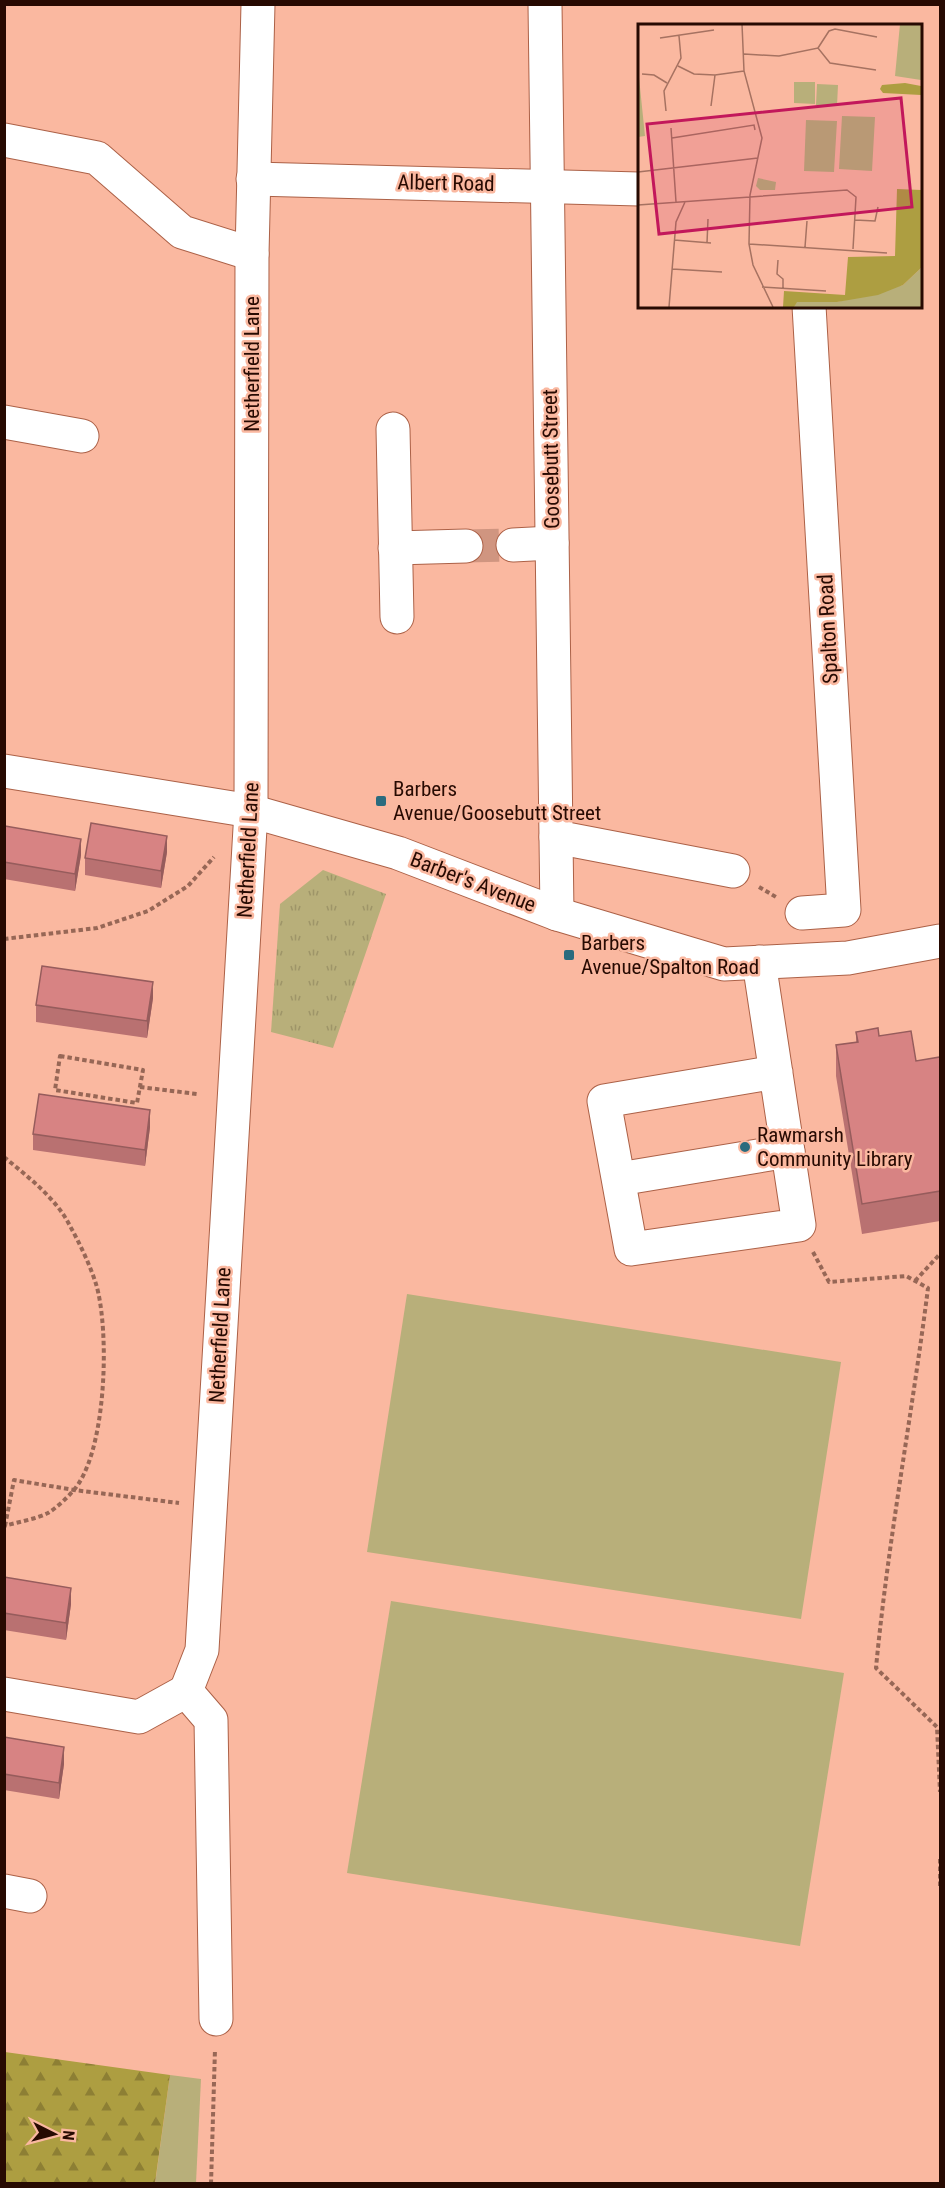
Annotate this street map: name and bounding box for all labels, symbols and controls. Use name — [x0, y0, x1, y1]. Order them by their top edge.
inset map — [638, 24, 921, 308]
street label: Albert Road — [397, 170, 495, 196]
street label: Netherfield Lane — [240, 296, 264, 432]
street label: Goosebutt Street — [538, 389, 564, 529]
street label: Spalton Road — [813, 574, 843, 684]
place label: Barbers Avenue/Goosebutt Street — [393, 777, 601, 825]
street label: Netherfield Lane — [232, 781, 264, 918]
marker: Barbers Avenue/Goosebutt Street — [374, 794, 388, 808]
street label: Barber's Avenue — [407, 847, 539, 917]
place label: Barbers Avenue/Spalton Road — [581, 931, 759, 979]
marker: Barbers Avenue/Spalton Road — [562, 948, 576, 962]
place label: Rawmarsh Community Library — [757, 1123, 913, 1171]
marker: Rawmarsh Community Library — [738, 1140, 752, 1154]
street label: Netherfield Lane — [204, 1266, 236, 1403]
north arrow — [24, 2104, 84, 2164]
text: N — [58, 2130, 78, 2141]

